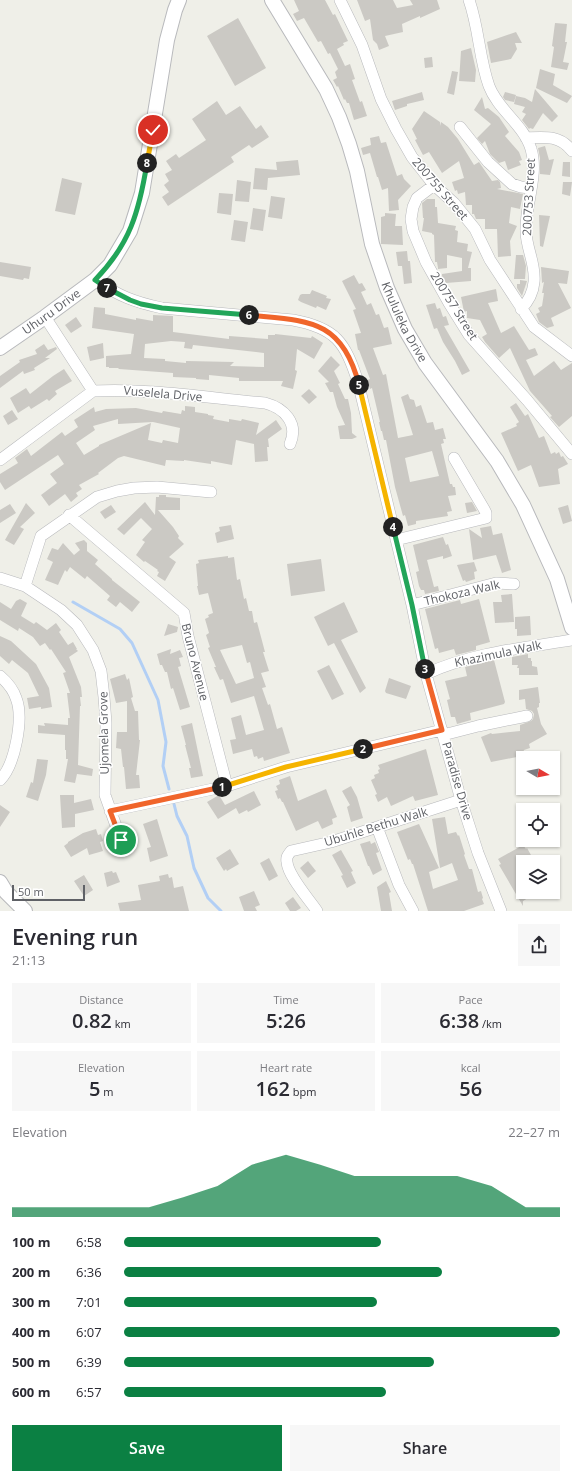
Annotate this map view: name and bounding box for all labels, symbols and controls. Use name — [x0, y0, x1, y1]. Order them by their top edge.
pin — [136, 113, 170, 147]
icon: check — [142, 119, 164, 141]
pin: 8 — [137, 153, 157, 173]
street label: 200755 Street — [408, 154, 472, 224]
text: 8 — [144, 155, 150, 170]
street label: 200753 Street — [518, 158, 539, 236]
street label: 200757 Street — [427, 268, 482, 343]
pin: 7 — [97, 278, 117, 298]
text: 7 — [104, 280, 110, 295]
street label: Khululeka Drive — [378, 280, 432, 365]
street label: Uhuru Drive — [19, 284, 84, 338]
pin: 6 — [239, 305, 259, 325]
text: 6 — [246, 307, 252, 322]
pin: 5 — [349, 375, 369, 395]
text: 5 — [356, 377, 362, 392]
street label: Vuselela Drive — [123, 382, 203, 405]
pin: 4 — [383, 517, 403, 537]
text: 4 — [390, 519, 396, 534]
street label: Thokoza Walk — [422, 575, 502, 609]
street label: Bruno Avenue — [178, 621, 213, 703]
street label: Khazimula Walk — [453, 636, 544, 671]
pin: 3 — [415, 659, 435, 679]
text: 3 — [422, 661, 428, 676]
street label: Ujomela Grove — [94, 691, 113, 775]
pin: 2 — [353, 739, 373, 759]
street label: Paradise Drive — [438, 740, 477, 822]
text: 2 — [360, 741, 366, 756]
north arrow — [516, 751, 560, 795]
map controls — [516, 751, 560, 899]
pin: 1 — [212, 777, 232, 797]
text: 1 — [219, 779, 225, 794]
street label: Ubuhle Bethu Walk — [322, 802, 430, 850]
button: locate — [516, 803, 560, 847]
pin — [104, 823, 138, 857]
icon: arrive — [110, 829, 132, 851]
button: layers — [516, 855, 560, 899]
scale bar — [12, 883, 85, 902]
text: 50 m — [18, 884, 44, 899]
text: Evening run — [12, 921, 138, 951]
button: share — [518, 924, 560, 966]
text: 21:13 — [12, 951, 45, 969]
text: Distance — [79, 992, 123, 1007]
text: Time — [273, 992, 299, 1007]
text: Pace — [459, 992, 483, 1007]
text: 0.82 — [72, 1007, 112, 1034]
text: 5:26 — [266, 1007, 306, 1034]
text: 6:38 — [439, 1007, 479, 1034]
text: km — [112, 1016, 131, 1031]
text: /km — [479, 1016, 502, 1031]
text: Elevation — [78, 1060, 125, 1075]
text: Heart rate — [260, 1060, 312, 1075]
text: kcal — [461, 1060, 481, 1075]
text: 5 — [89, 1075, 101, 1102]
text: 162 — [256, 1075, 290, 1102]
text: 56 — [459, 1075, 482, 1102]
text: m — [101, 1084, 114, 1099]
text: bpm — [290, 1084, 316, 1099]
text: Elevation — [12, 1123, 67, 1141]
text: 22–27 m — [508, 1123, 560, 1141]
text: 100 m — [12, 1233, 50, 1251]
text: 6:58 — [76, 1233, 102, 1251]
text: 200 m — [12, 1263, 50, 1281]
text: 6:36 — [76, 1263, 102, 1281]
text: 300 m — [12, 1293, 50, 1311]
text: 7:01 — [76, 1293, 102, 1311]
text: 400 m — [12, 1323, 50, 1341]
text: 6:07 — [76, 1323, 102, 1341]
text: 500 m — [12, 1353, 50, 1371]
text: 6:39 — [76, 1353, 102, 1371]
text: 600 m — [12, 1383, 50, 1401]
text: 6:57 — [76, 1383, 102, 1401]
button: Save — [12, 1425, 282, 1471]
button: Share — [290, 1425, 560, 1471]

